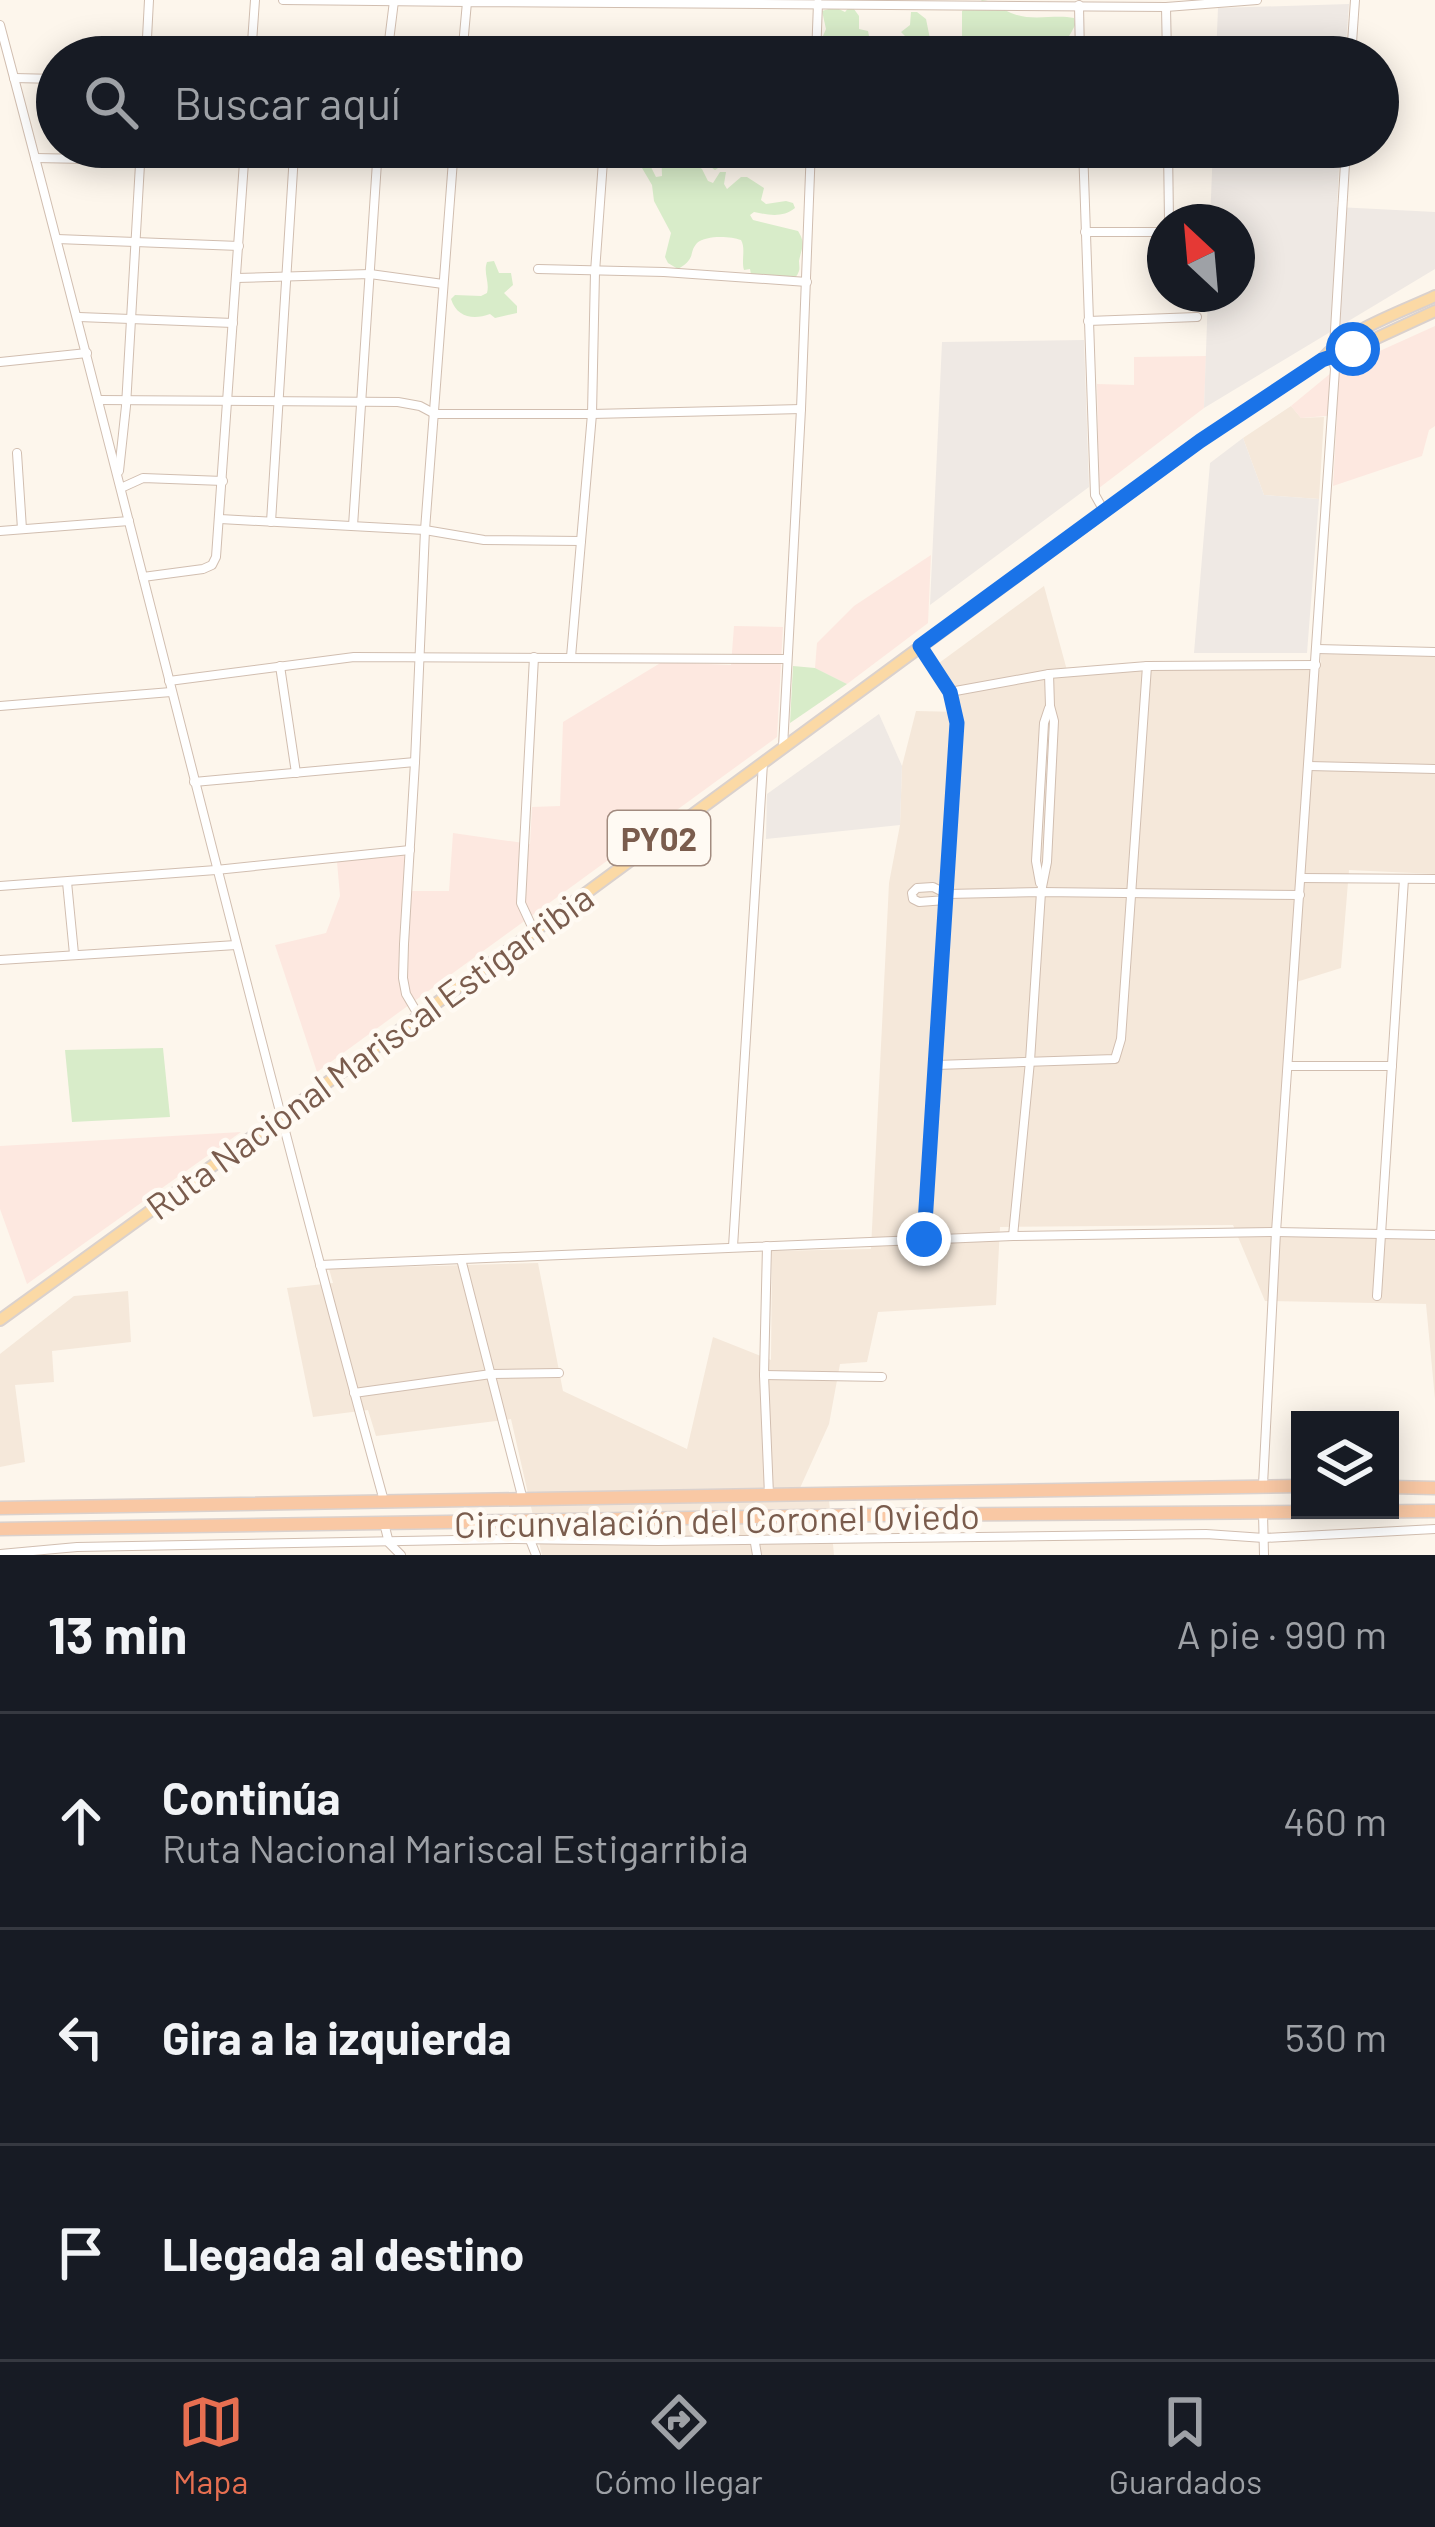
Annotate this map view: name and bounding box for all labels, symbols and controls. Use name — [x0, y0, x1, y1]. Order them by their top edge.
search box — [36, 36, 1399, 168]
icon: search — [78, 69, 144, 135]
text: Buscar aquí — [174, 75, 401, 129]
north arrow — [1147, 204, 1255, 312]
route start — [1326, 322, 1380, 376]
road number: PY02 — [608, 811, 710, 865]
street label: Ruta Nacional Mariscal Estigarribia — [137, 874, 601, 1228]
route end — [897, 1212, 951, 1266]
map controls — [1291, 1411, 1399, 1519]
button: layers — [1291, 1411, 1399, 1519]
street label: Circunvalación del Coronel Oviedo — [454, 1493, 980, 1545]
text: 13 min — [48, 1603, 187, 1664]
text: A pie · 990 m — [1177, 1610, 1387, 1657]
text: Continúa — [162, 1770, 341, 1824]
icon: ahead — [48, 1788, 114, 1854]
text: 460 m — [1283, 1797, 1387, 1844]
text: Ruta Nacional Mariscal Estigarribia — [162, 1824, 749, 1871]
icon: left — [48, 2004, 114, 2070]
text: Gira a la izquierda — [162, 2010, 511, 2064]
text: 530 m — [1285, 2013, 1387, 2060]
icon: arrive — [48, 2220, 114, 2286]
text: Llegada al destino — [162, 2226, 524, 2280]
tab: Mapa — [173, 2389, 248, 2501]
tab: Cómo llegar — [594, 2389, 763, 2501]
tab: Guardados — [1109, 2389, 1262, 2501]

